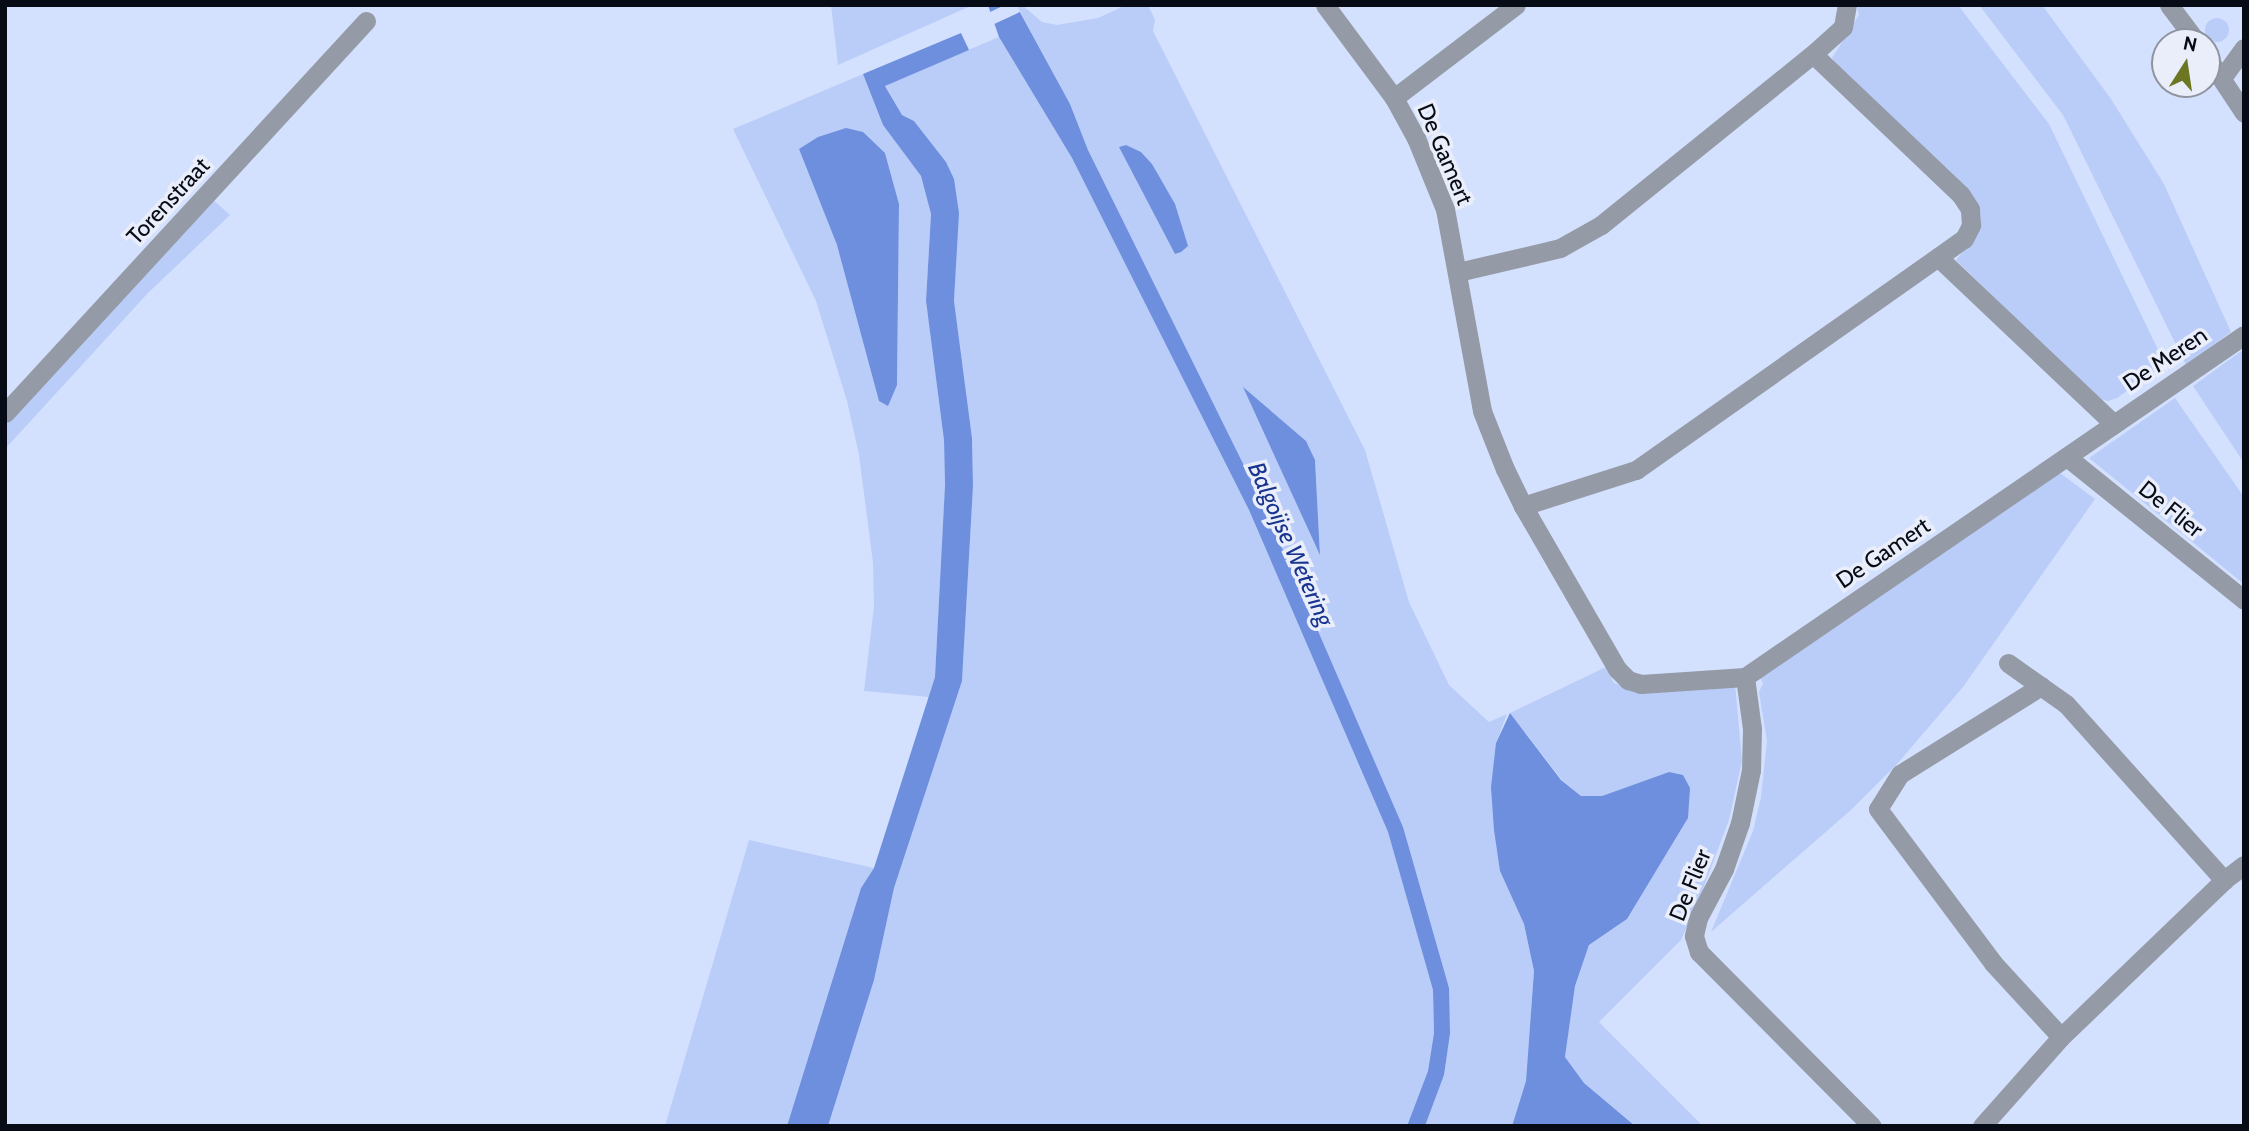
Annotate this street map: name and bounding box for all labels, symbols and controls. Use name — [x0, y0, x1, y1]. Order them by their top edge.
north arrow — [2151, 28, 2221, 98]
text: N — [2181, 31, 2199, 57]
street label: De Gamert — [1411, 99, 1479, 209]
street label: Torenstraat — [121, 152, 215, 250]
street label: De Meren — [2118, 321, 2212, 397]
water label: Balgoijse Wetering — [1242, 458, 1340, 630]
street label: De Flier — [2133, 475, 2209, 543]
street label: De Gamert — [1831, 512, 1935, 594]
street label: De Flier — [1663, 845, 1717, 925]

